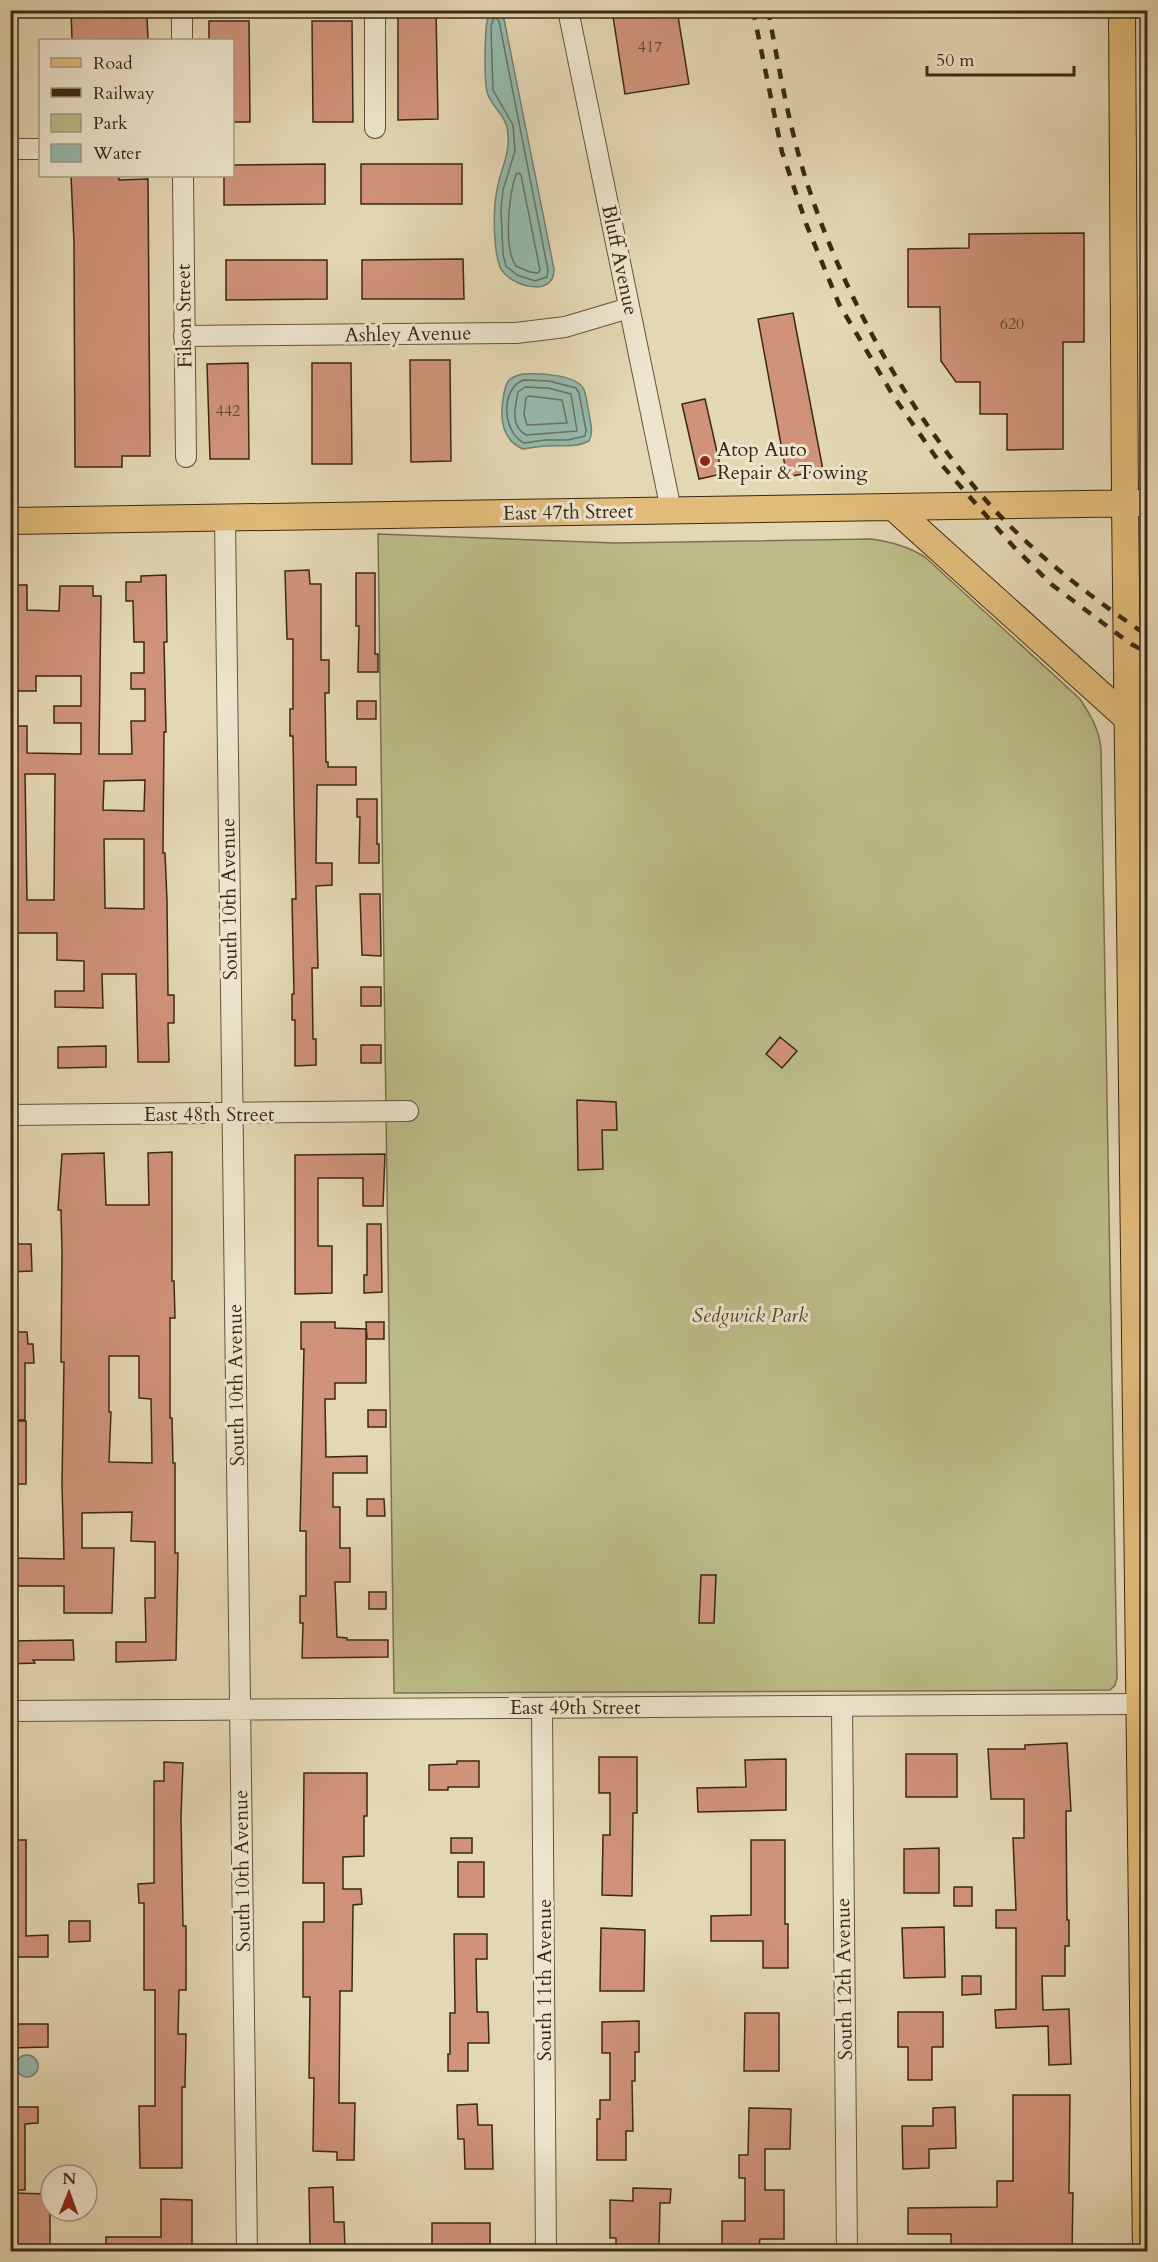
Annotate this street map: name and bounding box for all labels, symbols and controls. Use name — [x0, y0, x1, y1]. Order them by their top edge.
house number: 417 — [638, 36, 662, 58]
legend — [39, 39, 234, 177]
scale bar — [927, 39, 1074, 77]
text: 50 m — [936, 48, 975, 73]
text: Road — [93, 51, 133, 76]
text: Railway — [93, 81, 155, 106]
text: Park — [93, 111, 128, 136]
text: Water — [92, 141, 142, 166]
street label: Bluff Avenue — [595, 202, 645, 318]
street label: Filson Street — [170, 263, 198, 368]
house number: 620 — [1000, 313, 1024, 335]
street label: Ashley Avenue — [344, 319, 472, 349]
house number: 442 — [216, 400, 240, 422]
place label: Atop Auto Repair & Towing — [717, 436, 868, 486]
marker: Atop Auto Repair & Towing — [698, 454, 712, 468]
street label: East 47th Street — [502, 497, 634, 527]
street label: South 10th Avenue — [214, 818, 244, 980]
street label: East 48th Street — [144, 1101, 275, 1128]
park label: Sedgwick Park — [692, 1302, 808, 1329]
street label: South 10th Avenue — [221, 1304, 251, 1466]
street label: East 49th Street — [510, 1694, 641, 1721]
street label: South 10th Avenue — [227, 1790, 257, 1952]
street label: South 12th Avenue — [829, 1898, 859, 2060]
street label: South 11th Avenue — [531, 1899, 558, 2061]
north arrow — [39, 2163, 99, 2223]
text: N — [62, 2168, 76, 2190]

